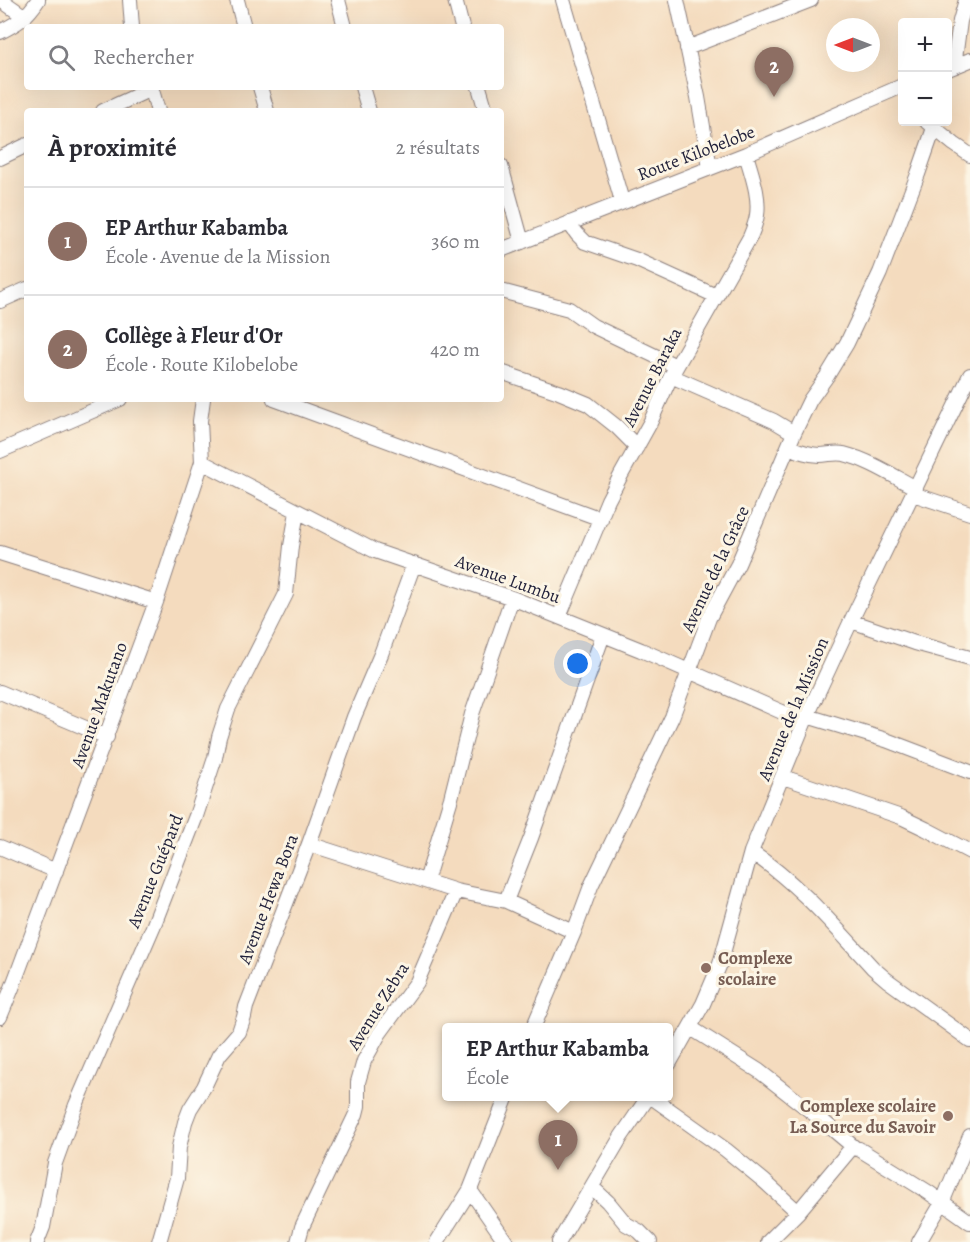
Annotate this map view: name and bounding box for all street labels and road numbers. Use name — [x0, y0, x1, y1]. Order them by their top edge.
street label: Route Kilobelobe — [634, 120, 758, 186]
street label: Avenue Baraka — [616, 323, 688, 432]
street label: Avenue de la Grâce — [675, 502, 755, 637]
street label: Avenue Lumbu — [451, 549, 564, 609]
street label: Avenue de la Mission — [752, 634, 834, 785]
street label: Avenue Makutano — [65, 639, 133, 772]
street label: Avenue Guépard — [121, 810, 189, 932]
street label: Avenue Hewa Bora — [232, 830, 304, 968]
street label: Avenue Zebra — [341, 957, 415, 1055]

